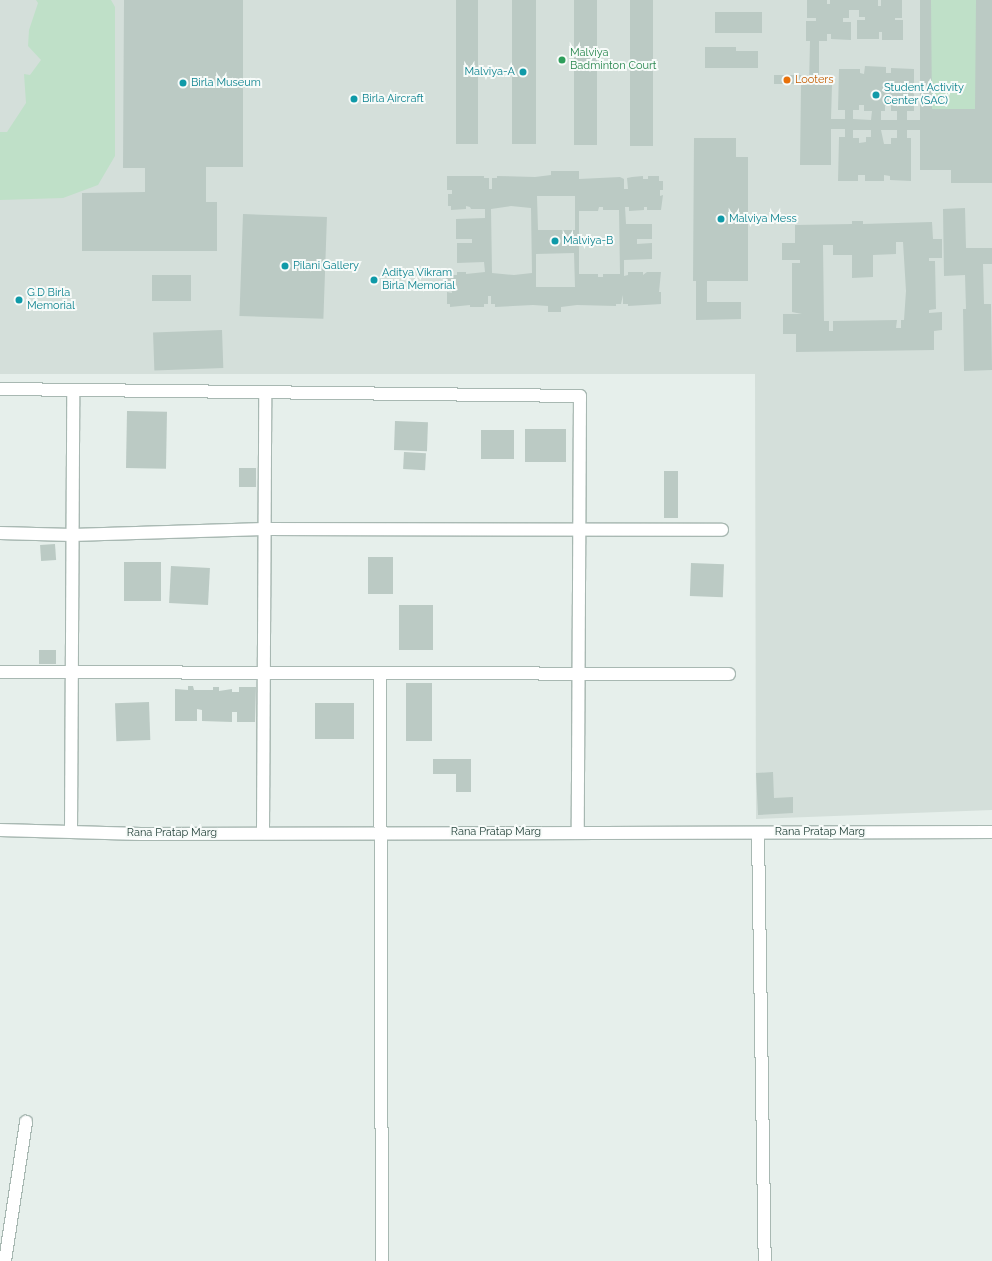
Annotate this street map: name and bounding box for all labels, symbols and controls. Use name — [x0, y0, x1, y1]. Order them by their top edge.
place label: Malviya Badminton Court — [570, 47, 657, 73]
marker: Malviya Badminton Court — [557, 55, 567, 65]
place label: Malviya-A — [465, 65, 515, 79]
marker: Malviya-A — [518, 67, 528, 77]
place label: Looters — [795, 73, 834, 87]
marker: Looters — [782, 75, 792, 85]
place label: Birla Museum — [191, 76, 261, 90]
marker: Birla Museum — [178, 78, 188, 88]
place label: Student Activity Center (SAC) — [884, 82, 964, 108]
marker: Student Activity Center (SAC) — [871, 90, 881, 100]
place label: Birla Aircraft — [362, 92, 424, 106]
marker: Birla Aircraft — [349, 94, 359, 104]
place label: Malviya Mess — [729, 212, 797, 226]
marker: Malviya Mess — [716, 214, 726, 224]
place label: Malviya-B — [563, 234, 613, 248]
marker: Malviya-B — [550, 236, 560, 246]
place label: Pilani Gallery — [293, 259, 359, 273]
marker: Pilani Gallery — [280, 261, 290, 271]
place label: Aditya Vikram Birla Memorial — [382, 267, 455, 293]
marker: Aditya Vikram Birla Memorial — [369, 275, 379, 285]
place label: G.D Birla Memorial — [27, 287, 75, 313]
marker: G.D Birla Memorial — [14, 295, 24, 305]
street label: Rana Pratap Marg — [451, 825, 541, 839]
street label: Rana Pratap Marg — [775, 825, 865, 839]
street label: Rana Pratap Marg — [127, 826, 217, 840]

